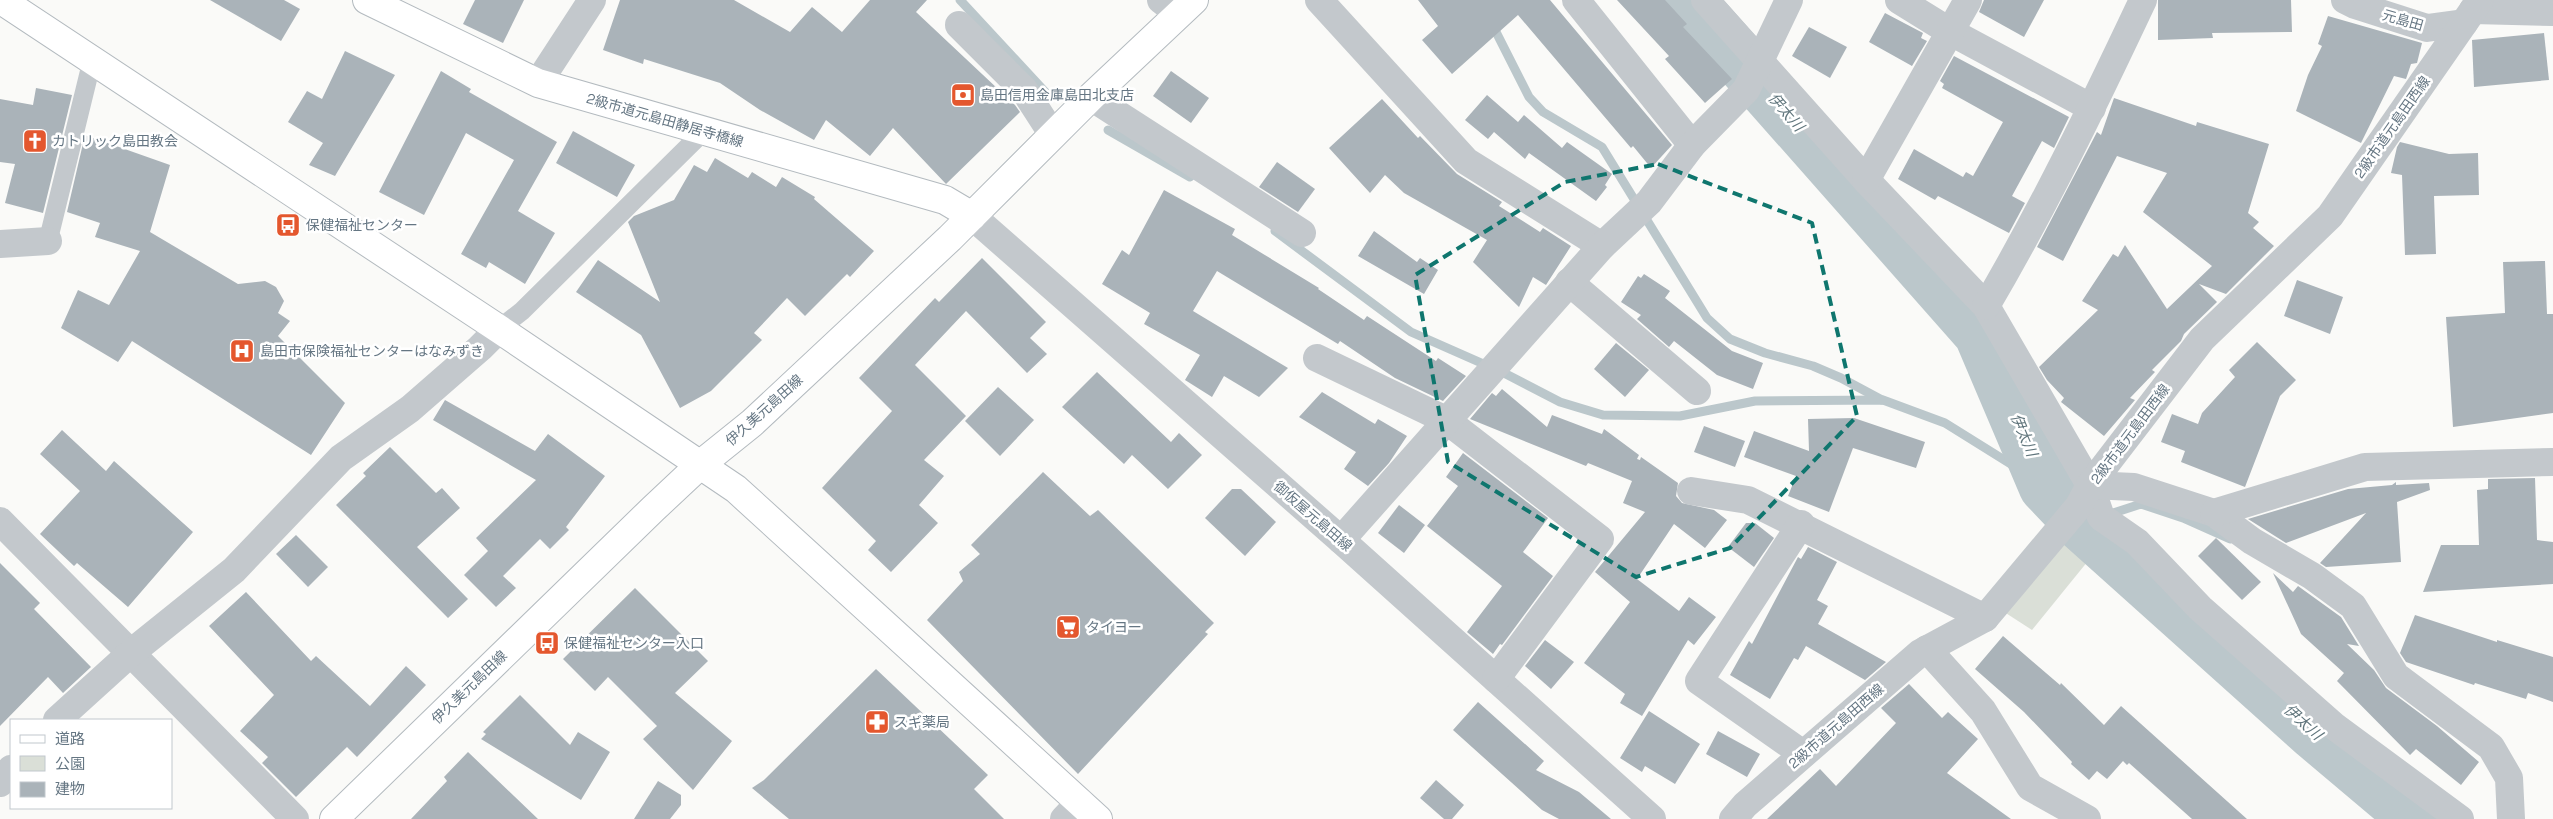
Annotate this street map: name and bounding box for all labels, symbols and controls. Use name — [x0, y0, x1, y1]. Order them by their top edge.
street label: 元島田 — [2380, 6, 2426, 34]
street label: 2級市道元島田西線 — [2350, 73, 2434, 181]
bank icon: 島田信用金庫島田北支店 — [950, 82, 976, 108]
place label: 島田信用金庫島田北支店 — [980, 86, 1134, 104]
water label: 伊太川 — [1764, 88, 1810, 136]
street label: 2級市道元島田静居寺橋線 — [584, 89, 746, 151]
church icon: カトリック島田教会 — [22, 128, 48, 154]
place label: カトリック島田教会 — [52, 132, 178, 150]
bus stop icon: 保健福祉センター — [275, 212, 301, 238]
place label: 保健福祉センター — [306, 216, 418, 234]
hospital icon: 島田市保険福祉センターはなみずき — [229, 338, 255, 364]
place label: 島田市保険福祉センターはなみずき — [260, 342, 484, 360]
street label: 伊久美元島田線 — [722, 371, 806, 449]
street label: 2級市道元島田西線 — [2087, 380, 2173, 488]
water label: 伊太川 — [2007, 410, 2043, 461]
street label: 御仮屋元島田線 — [1270, 477, 1356, 555]
supermarket icon: タイヨー — [1055, 614, 1081, 640]
place label: タイヨー — [1086, 618, 1142, 636]
bus stop icon: 保健福祉センター入口 — [534, 630, 560, 656]
place label: 保健福祉センター入口 — [564, 634, 704, 652]
street label: 伊久美元島田線 — [428, 646, 510, 728]
street label: 2級市道元島田西線 — [1785, 680, 1887, 772]
water label: 伊太川 — [2280, 700, 2328, 745]
pharmacy icon: スギ薬局 — [864, 709, 890, 735]
place label: スギ薬局 — [894, 713, 950, 731]
legend — [10, 719, 172, 809]
text: 道路 — [55, 729, 85, 748]
text: 公園 — [55, 754, 85, 773]
text: 建物 — [55, 779, 85, 798]

